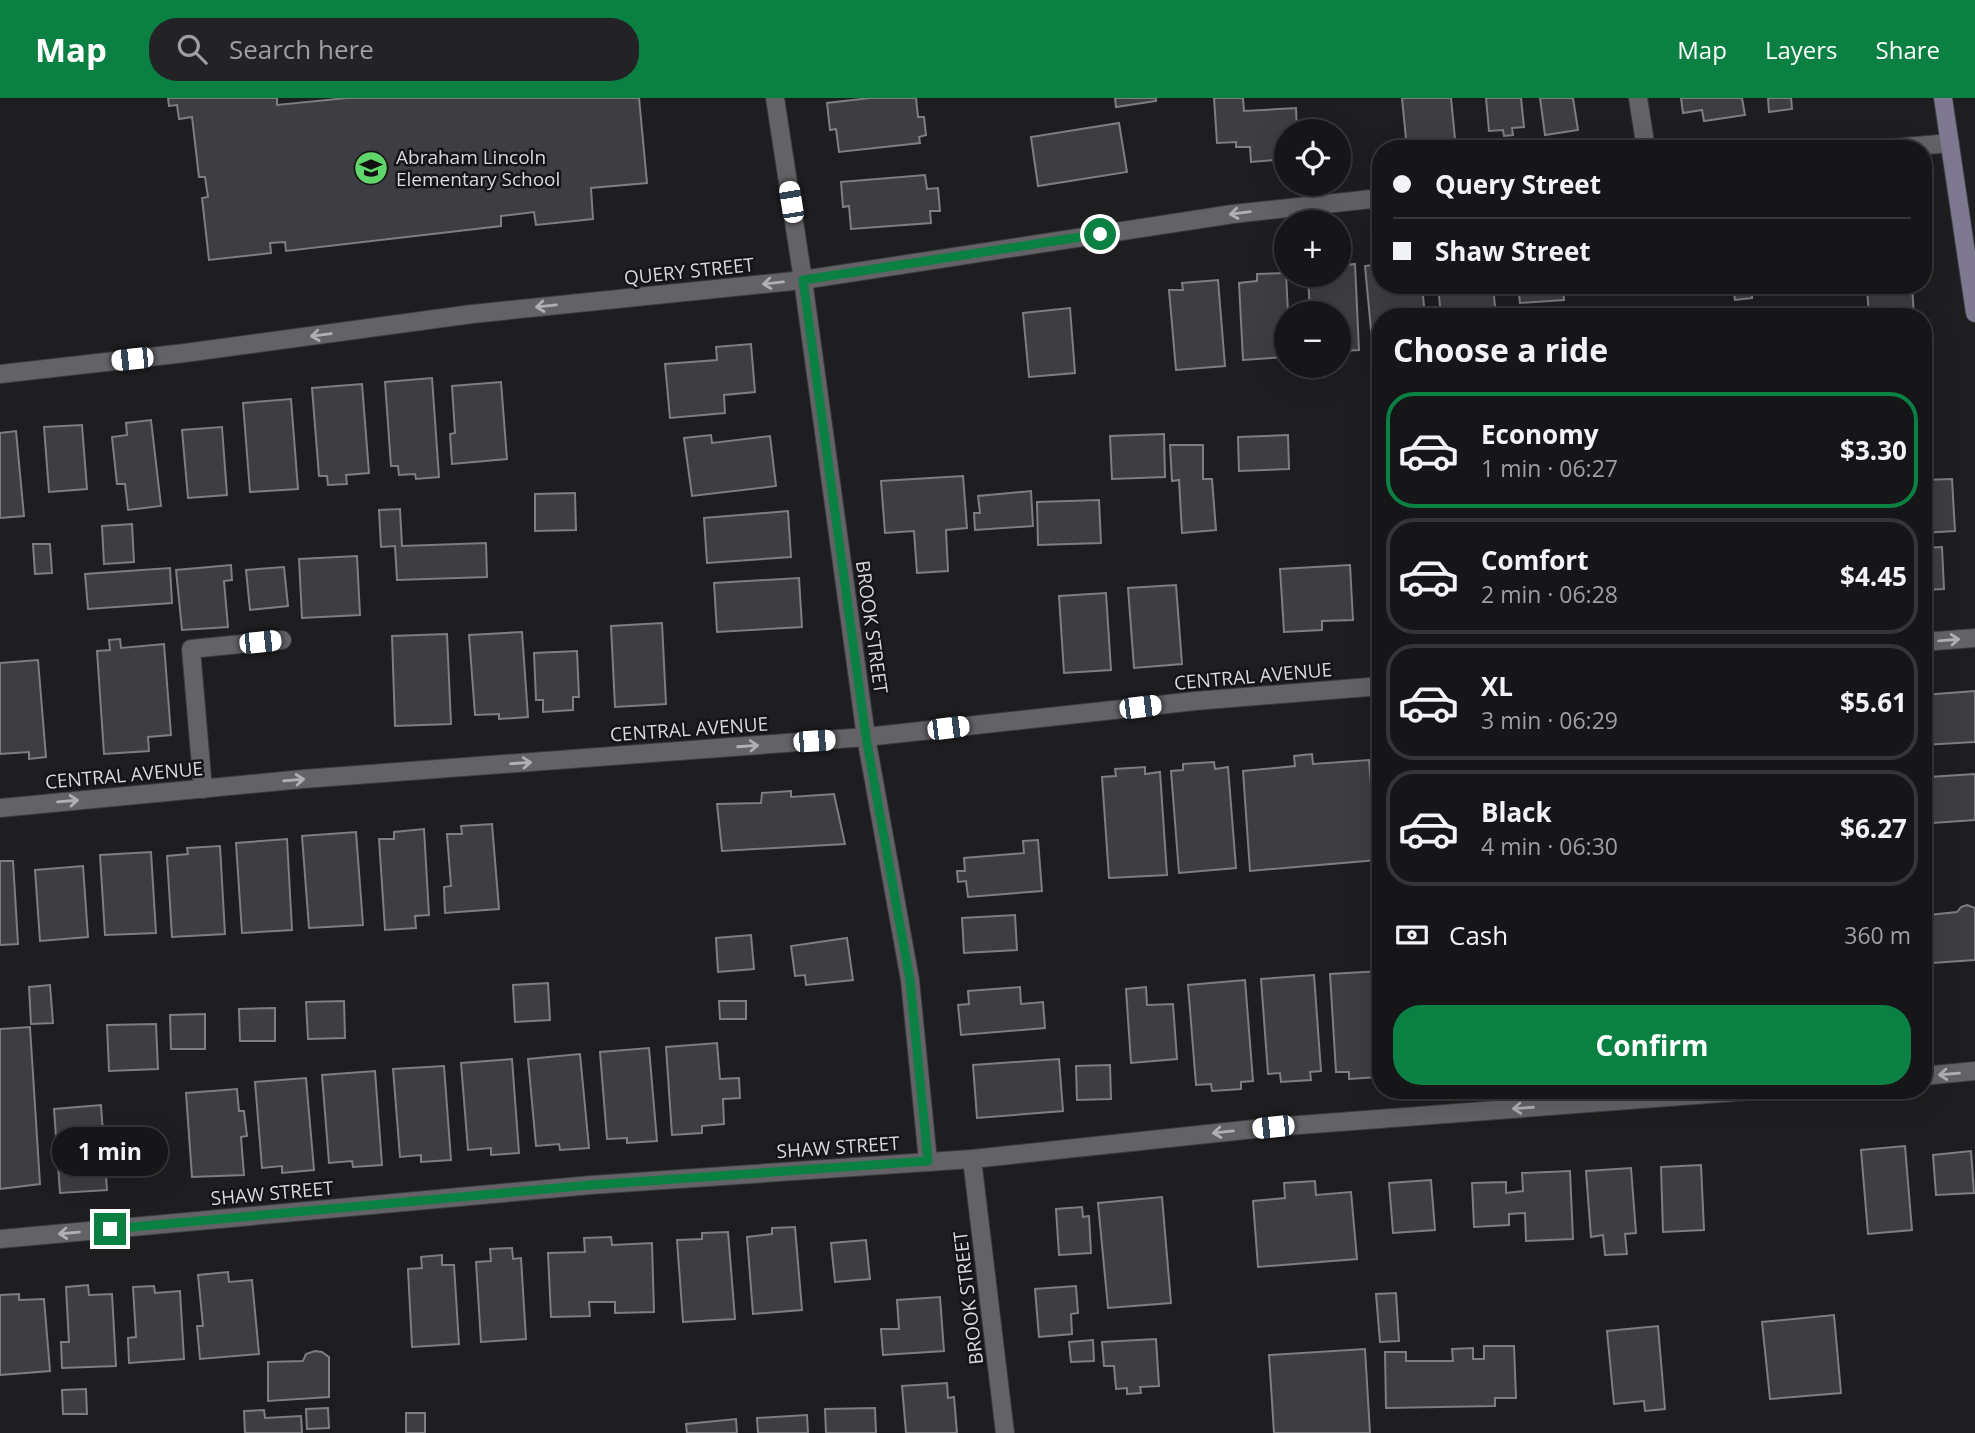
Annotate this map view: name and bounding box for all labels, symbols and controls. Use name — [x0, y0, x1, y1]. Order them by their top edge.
search box — [149, 18, 639, 81]
text: Map — [35, 27, 107, 72]
icon: search — [173, 30, 211, 68]
text: Search here — [229, 31, 374, 67]
text: Map — [1677, 33, 1727, 66]
text: Layers — [1765, 33, 1838, 66]
text: Share — [1876, 33, 1940, 66]
map controls — [1274, 119, 1351, 378]
button: locate — [1274, 119, 1351, 196]
place label: Abraham Lincoln Elementary School — [396, 144, 560, 192]
school or university icon: Abraham Lincoln Elementary School — [352, 149, 390, 187]
text: Query Street — [1435, 166, 1601, 202]
car — [778, 180, 805, 224]
one-way arrow — [1229, 207, 1252, 220]
button: + — [1274, 210, 1351, 287]
route start — [1084, 218, 1116, 250]
text: Shaw Street — [1435, 233, 1591, 269]
street label: QUERY STREET — [623, 251, 756, 291]
one-way arrow — [762, 277, 784, 290]
one-way arrow — [535, 300, 558, 313]
button: − — [1274, 301, 1351, 378]
one-way arrow — [310, 328, 332, 341]
text: Choose a ride — [1393, 328, 1608, 371]
car — [111, 346, 154, 372]
text: Economy — [1481, 416, 1599, 452]
icon: car — [1397, 419, 1460, 482]
text: $3.30 — [1840, 432, 1907, 468]
text: 1 min · 06:27 — [1481, 452, 1618, 484]
text: Comfort — [1481, 542, 1588, 578]
icon: car — [1397, 545, 1460, 608]
text: $4.45 — [1840, 558, 1907, 594]
street label: BROOK STREET — [850, 559, 894, 696]
text: 2 min · 06:28 — [1481, 578, 1618, 610]
car — [239, 629, 282, 655]
one-way arrow — [1937, 633, 1960, 646]
street label: CENTRAL AVENUE — [1173, 656, 1333, 696]
text: XL — [1481, 668, 1513, 704]
icon: car — [1397, 671, 1460, 734]
text: $5.61 — [1840, 684, 1907, 720]
car — [1118, 694, 1163, 720]
text: 3 min · 06:29 — [1481, 704, 1618, 736]
street label: CENTRAL AVENUE — [609, 711, 769, 747]
car — [926, 715, 971, 741]
car — [793, 729, 836, 753]
one-way arrow — [736, 739, 759, 752]
street label: CENTRAL AVENUE — [44, 755, 204, 795]
one-way arrow — [510, 756, 533, 769]
one-way arrow — [283, 773, 305, 786]
one-way arrow — [56, 794, 79, 807]
text: Black — [1481, 794, 1552, 830]
icon: car — [1397, 797, 1460, 860]
text: $6.27 — [1840, 810, 1907, 846]
text: 4 min · 06:30 — [1481, 830, 1618, 862]
icon: cash — [1393, 916, 1431, 954]
text: Cash — [1449, 917, 1508, 953]
text: 360 m — [1844, 919, 1911, 951]
button: Confirm — [1393, 1005, 1911, 1085]
one-way arrow — [1938, 1068, 1961, 1081]
one-way arrow — [1512, 1102, 1534, 1115]
car — [1252, 1114, 1295, 1140]
one-way arrow — [1212, 1126, 1234, 1139]
callout: 1 min — [52, 1128, 168, 1176]
street label: SHAW STREET — [776, 1130, 901, 1164]
text: 1 min — [78, 1135, 142, 1167]
street label: SHAW STREET — [210, 1175, 335, 1211]
route end — [94, 1213, 126, 1245]
one-way arrow — [58, 1227, 80, 1240]
street label: BROOK STREET — [947, 1229, 989, 1366]

